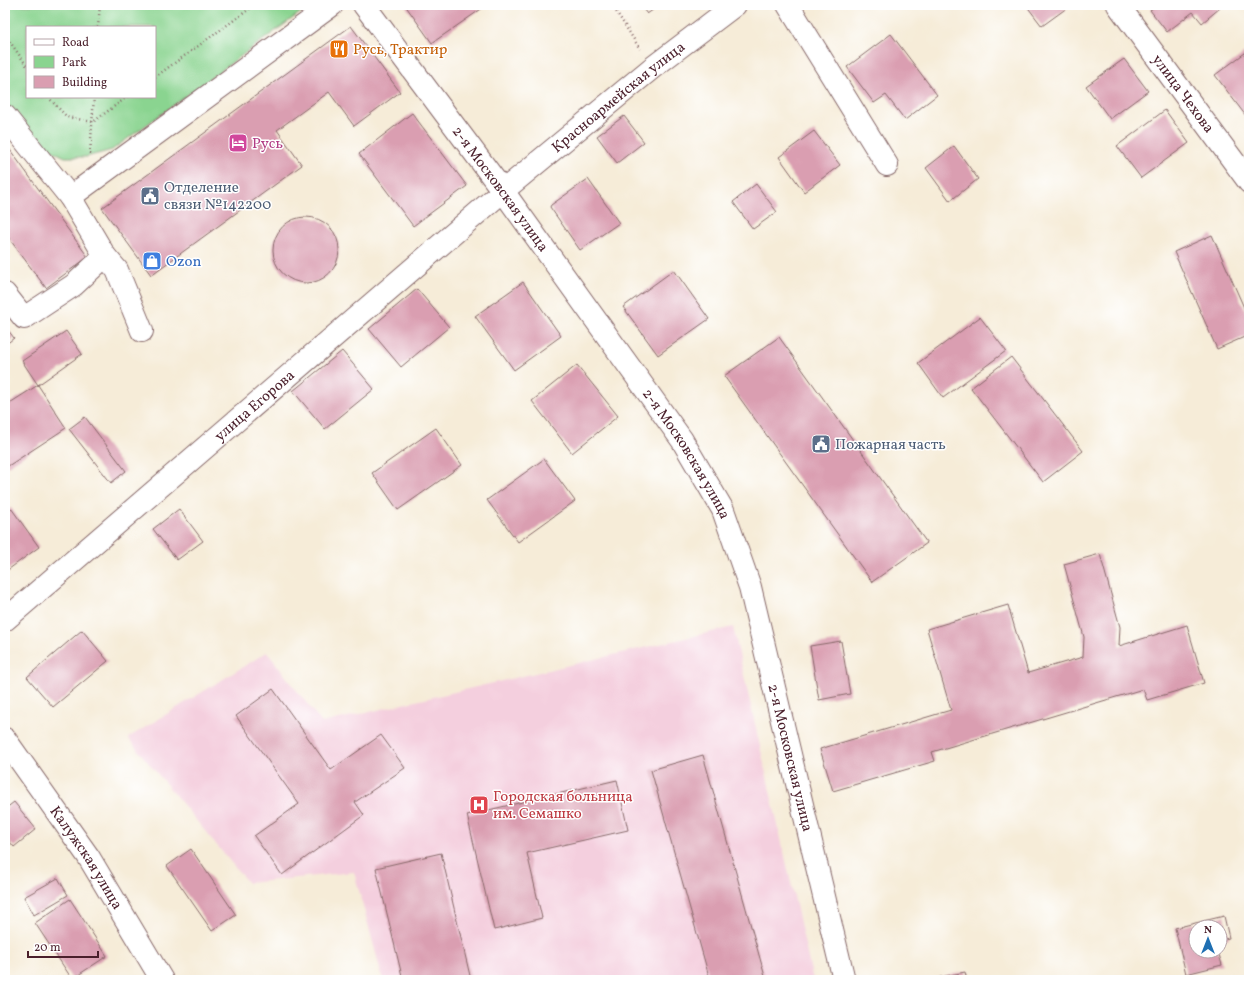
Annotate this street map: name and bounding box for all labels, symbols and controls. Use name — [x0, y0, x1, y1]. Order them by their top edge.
legend — [26, 26, 156, 98]
text: Road — [62, 35, 89, 51]
street label: Красноармейская улица — [548, 37, 690, 159]
restaurant icon: Русь, Трактир — [328, 38, 350, 60]
place label: Русь, Трактир — [353, 40, 447, 61]
street label: улица Чехова — [1146, 51, 1218, 138]
text: Park — [62, 55, 87, 71]
text: Building — [62, 75, 107, 91]
street label: 2-я Московская улица — [446, 122, 553, 257]
hotel icon: Русь — [227, 132, 249, 154]
place label: Русь — [252, 134, 283, 155]
place label: Отделение связи №142200 — [164, 178, 271, 216]
public building icon: Отделение связи №142200 — [139, 185, 161, 207]
shop icon: Ozon — [141, 250, 163, 272]
place label: Ozon — [166, 252, 201, 273]
street label: улица Егорова — [211, 366, 300, 447]
street label: 2-я Московская улица — [636, 385, 734, 522]
public building icon: Пожарная часть — [810, 433, 832, 455]
place label: Пожарная часть — [835, 435, 946, 456]
street label: 2-я Московская улица — [762, 682, 817, 834]
place label: Городская больница им. Семашко — [493, 787, 633, 825]
hospital icon: Городская больница им. Семашко — [468, 794, 490, 816]
street label: Калужская улица — [44, 802, 127, 914]
north arrow — [1188, 919, 1228, 959]
text: N — [1204, 923, 1212, 938]
scale bar — [28, 933, 98, 959]
text: 20 m — [34, 940, 61, 956]

